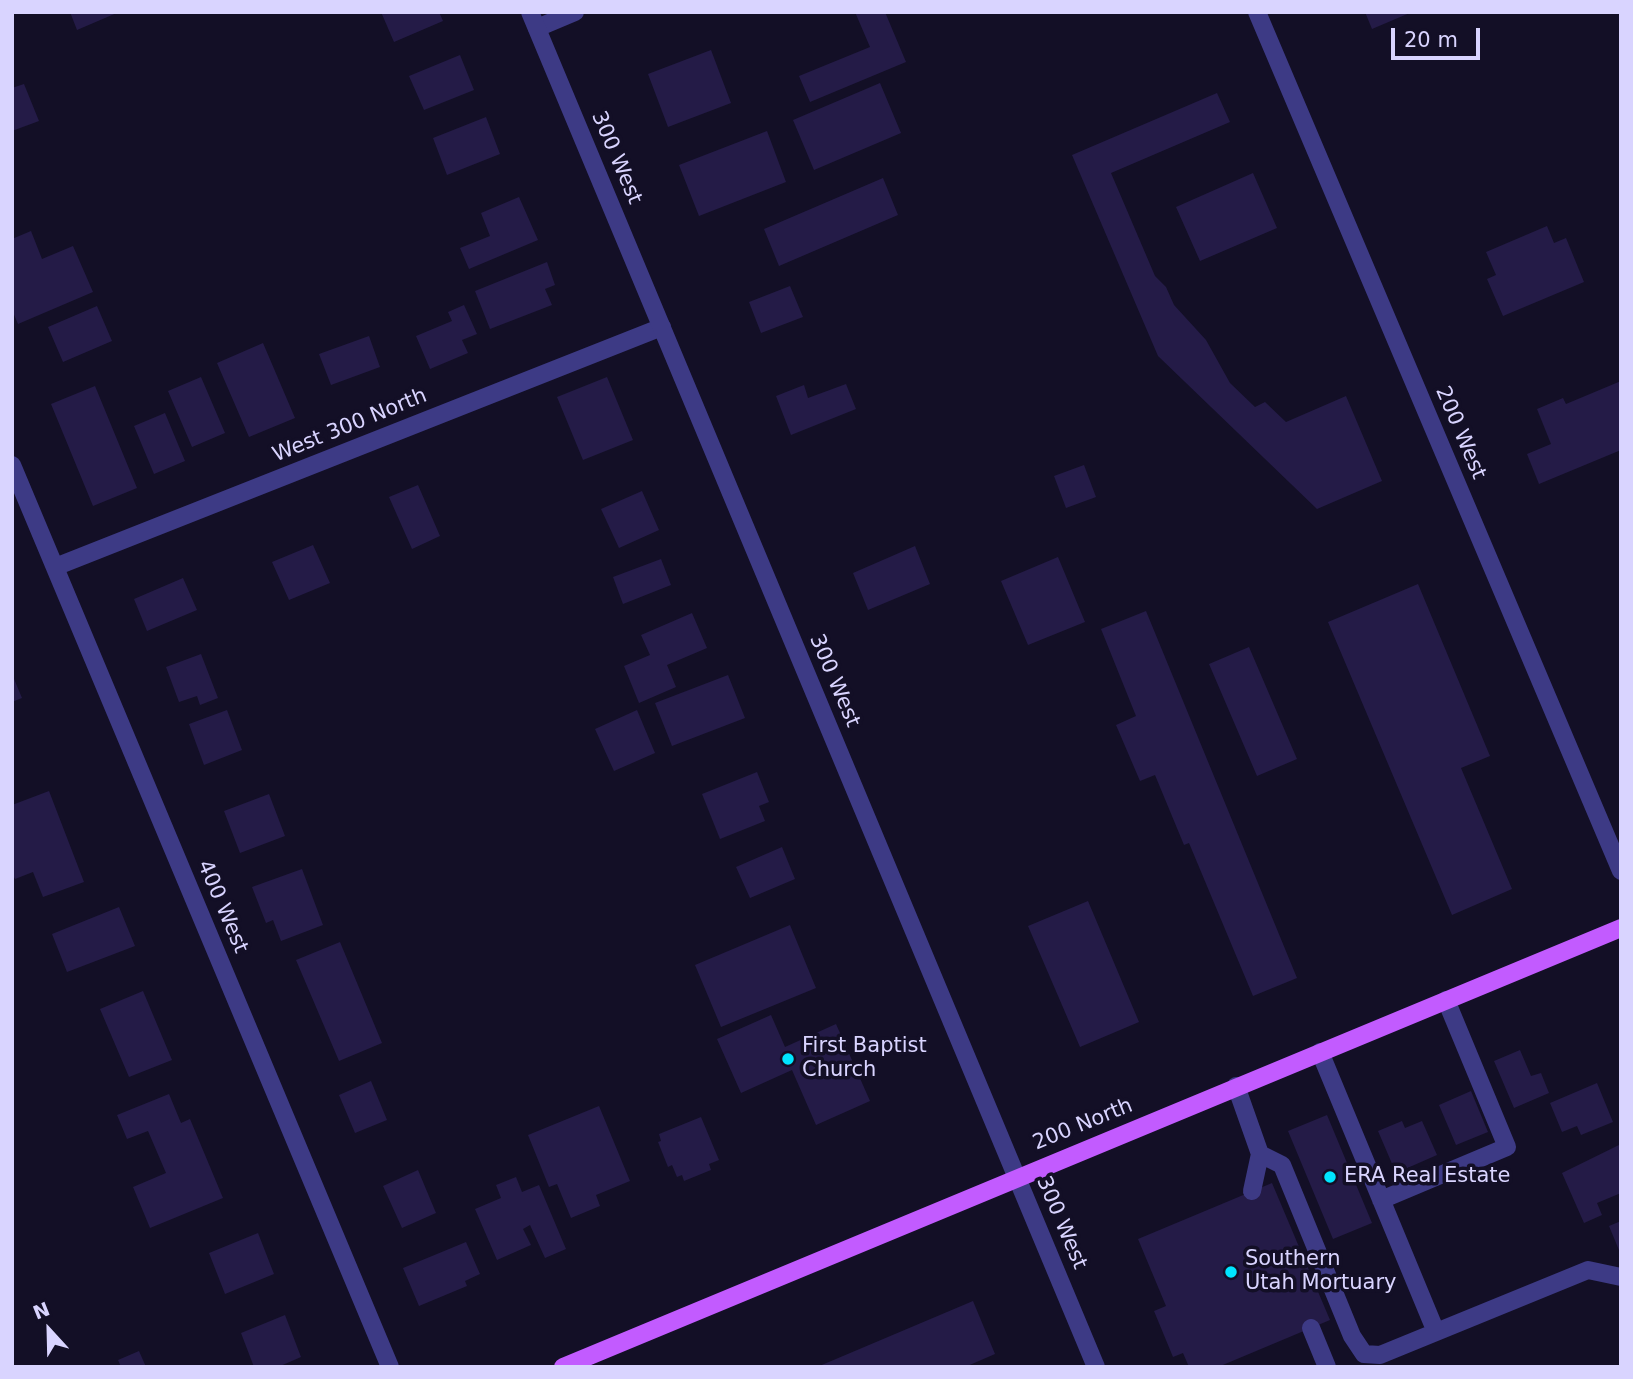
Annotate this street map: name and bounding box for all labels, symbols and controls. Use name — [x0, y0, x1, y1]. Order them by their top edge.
scale bar — [1395, 14, 1484, 58]
text: 20 m — [1404, 28, 1458, 52]
street label: 300 West — [585, 108, 647, 208]
street label: 200 West — [1429, 383, 1491, 483]
street label: West 300 North — [269, 384, 431, 468]
street label: 300 West — [803, 631, 865, 731]
street label: 400 West — [191, 857, 253, 957]
place label: First Baptist Church — [802, 1034, 927, 1084]
marker: First Baptist Church — [780, 1051, 796, 1067]
street label: 200 North — [1029, 1094, 1137, 1156]
place label: ERA Real Estate — [1344, 1164, 1510, 1190]
marker: ERA Real Estate — [1322, 1169, 1338, 1185]
street label: 300 West — [1030, 1173, 1092, 1273]
place label: Southern Utah Mortuary — [1245, 1247, 1397, 1297]
marker: Southern Utah Mortuary — [1223, 1264, 1239, 1280]
north arrow — [14, 1295, 84, 1365]
text: N — [30, 1297, 53, 1324]

